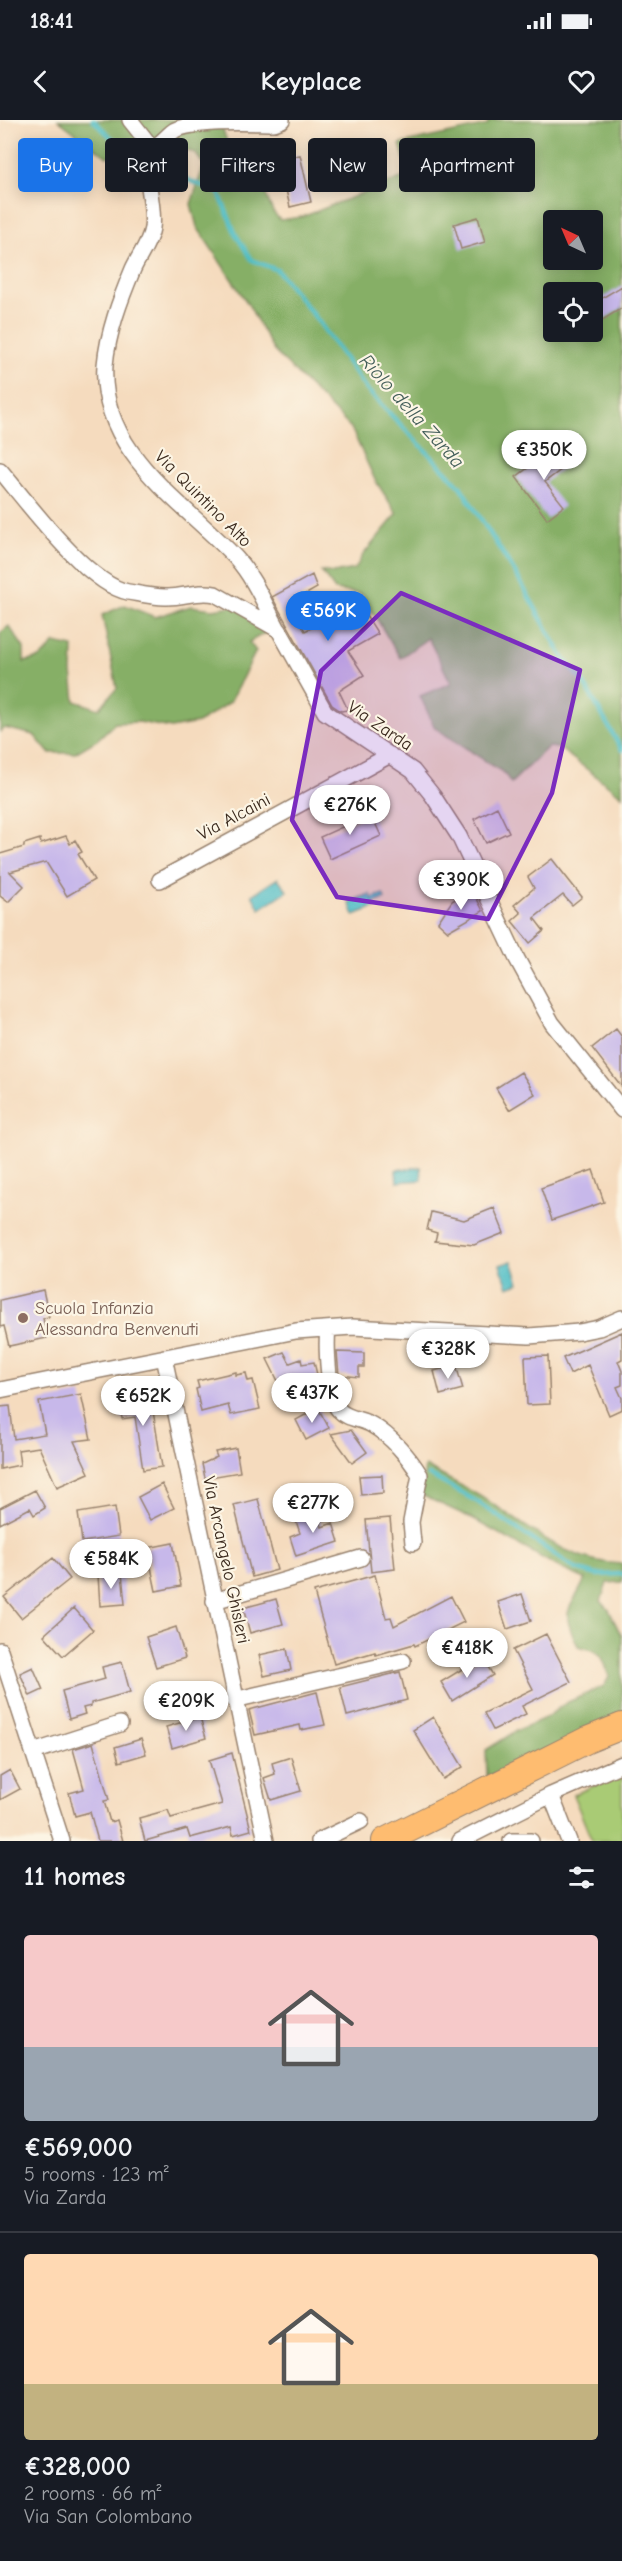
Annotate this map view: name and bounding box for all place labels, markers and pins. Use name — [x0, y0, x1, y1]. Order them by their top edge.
pin: €350K — [502, 430, 586, 481]
pin: €569K — [286, 591, 370, 642]
pin: €276K — [308, 785, 392, 836]
pin: €390K — [419, 860, 503, 911]
place label: Scuola Infanzia Alessandra Benvenuti — [35, 1298, 199, 1340]
marker: Scuola Infanzia Alessandra Benvenuti — [16, 1311, 30, 1325]
pin: €328K — [406, 1329, 490, 1380]
pin: €437K — [270, 1373, 354, 1424]
pin: €652K — [101, 1376, 185, 1427]
pin: €277K — [271, 1483, 355, 1534]
pin: €584K — [69, 1539, 153, 1590]
pin: €418K — [425, 1628, 509, 1679]
pin: €209K — [144, 1681, 228, 1732]

